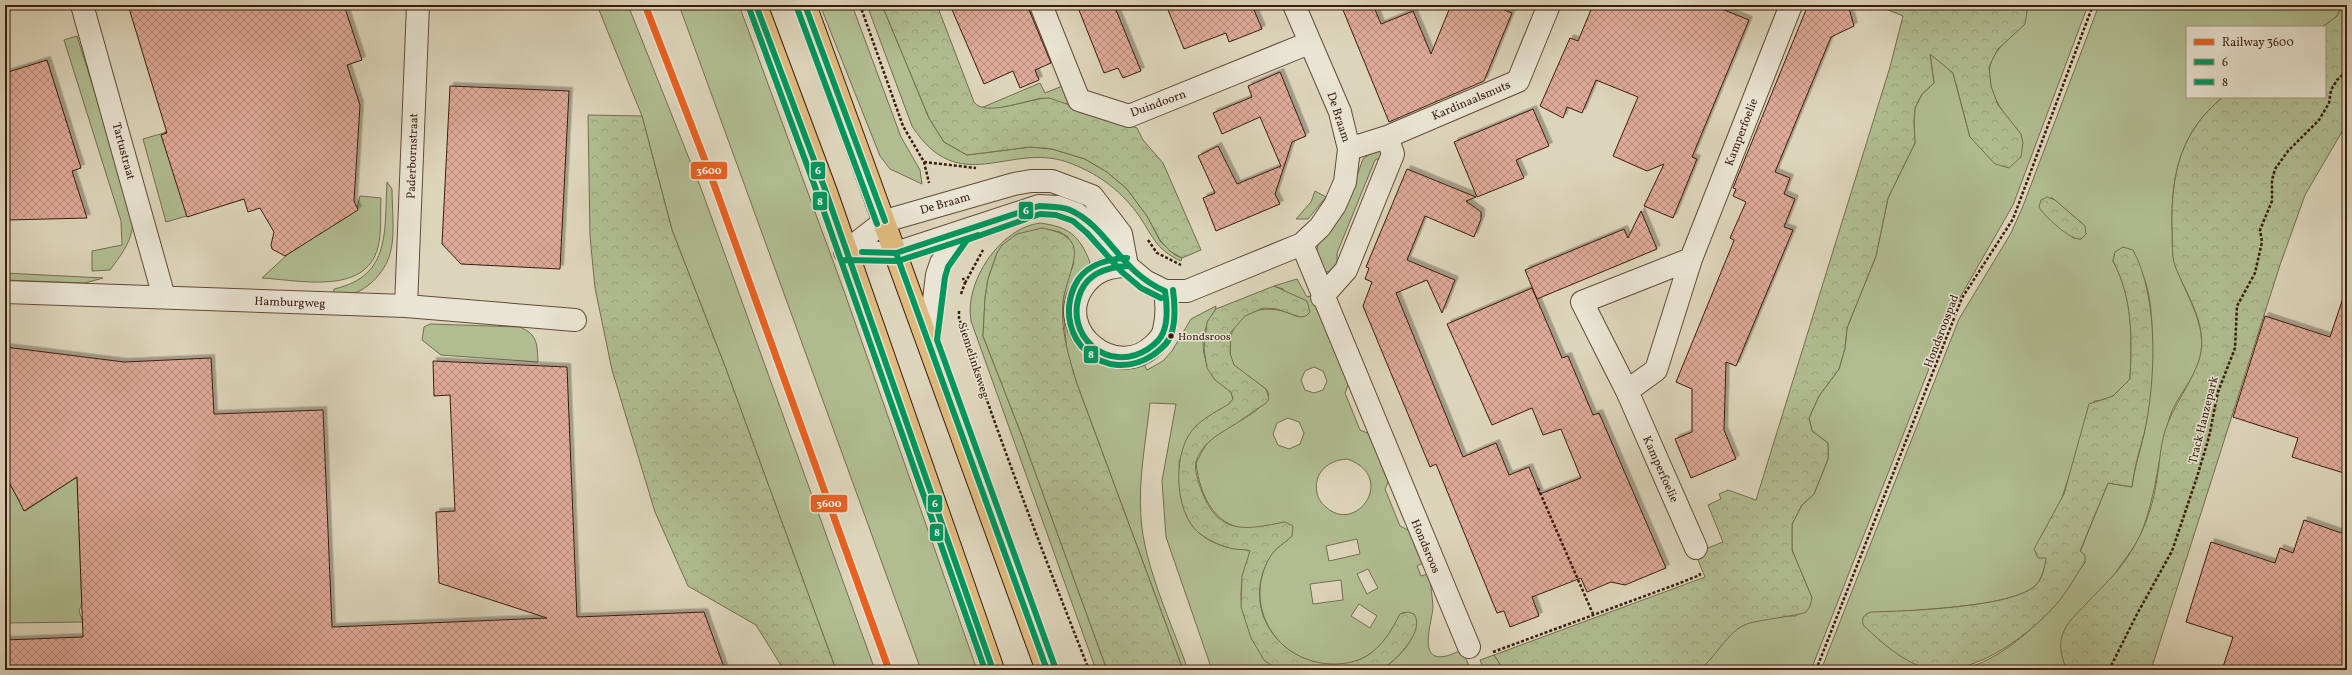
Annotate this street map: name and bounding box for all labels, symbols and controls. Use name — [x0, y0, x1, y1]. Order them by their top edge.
legend — [2186, 26, 2326, 98]
text: Railway 3600 — [2222, 35, 2294, 51]
text: 6 — [2222, 55, 2228, 71]
text: 8 — [2222, 75, 2228, 91]
street label: Kardinaalsmuts — [1430, 77, 1513, 125]
street label: Duindoorn — [1128, 86, 1188, 121]
street label: De Braam — [1322, 90, 1354, 145]
street label: Kamperfoelie — [1722, 96, 1762, 169]
street label: Paderbornstraat — [404, 113, 422, 199]
street label: Tartustraat — [108, 121, 138, 182]
line badge: 3600 — [690, 161, 728, 180]
line badge: 6 — [810, 161, 826, 180]
text: 3600 — [696, 164, 722, 179]
text: 6 — [815, 164, 821, 179]
street label: De Braam — [918, 189, 973, 219]
line badge: 8 — [812, 191, 828, 211]
text: 8 — [817, 195, 823, 210]
line badge: 6 — [1018, 201, 1034, 220]
text: 6 — [1023, 204, 1029, 219]
street label: Hondsroospad — [1921, 292, 1963, 370]
street label: Hamburgweg — [254, 294, 326, 312]
street label: Siemelinksweg — [953, 320, 993, 400]
place label: Hondsroos — [1178, 330, 1231, 345]
marker: Hondsroos — [1166, 331, 1176, 341]
line badge: 8 — [1083, 345, 1099, 364]
text: 8 — [1088, 348, 1094, 363]
street label: Track Hanzepark — [2185, 374, 2223, 466]
street label: Kamperfoelie — [1638, 434, 1682, 506]
line badge: 3600 — [810, 494, 848, 513]
line badge: 6 — [927, 494, 943, 513]
text: 3600 — [816, 497, 842, 512]
text: 6 — [932, 497, 938, 512]
street label: Hondsroos — [1406, 517, 1444, 576]
line badge: 8 — [929, 523, 944, 542]
text: 8 — [934, 526, 940, 541]

